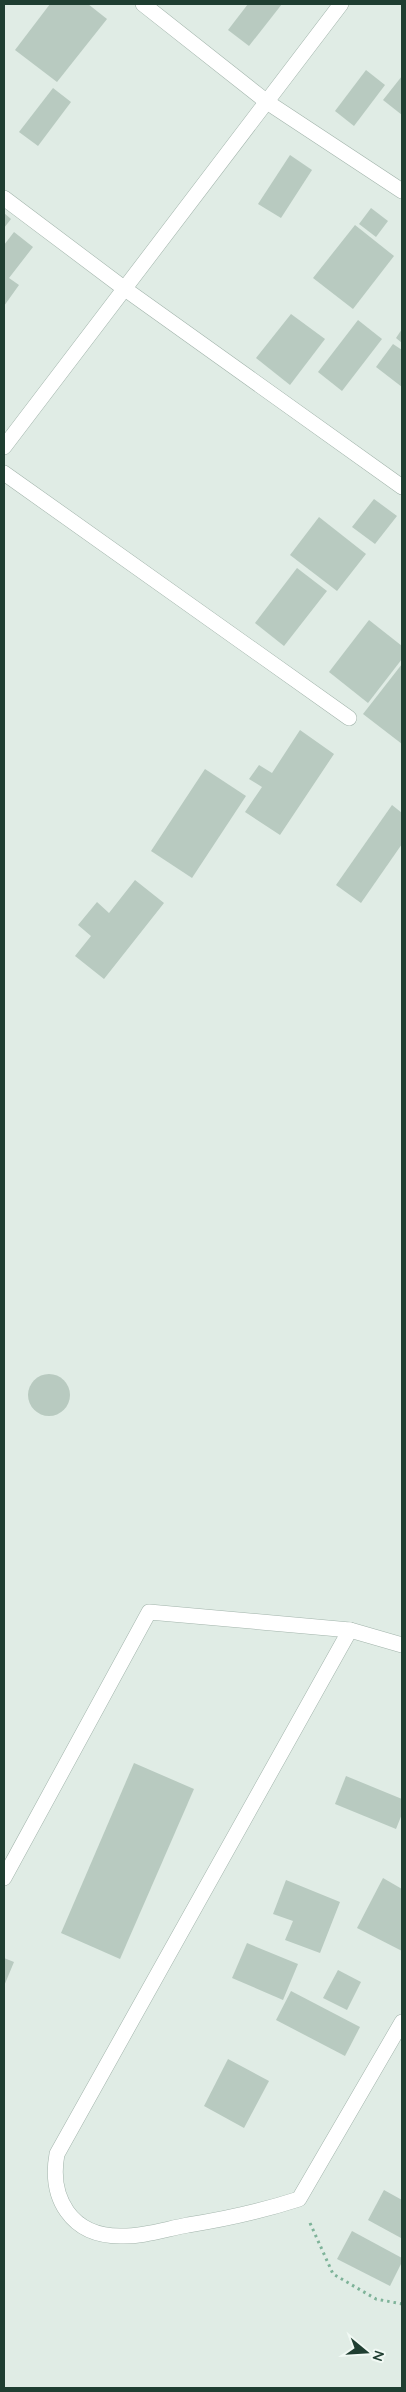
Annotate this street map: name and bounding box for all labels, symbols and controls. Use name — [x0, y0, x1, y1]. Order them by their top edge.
north arrow — [341, 2327, 391, 2377]
text: N — [368, 2348, 389, 2364]

